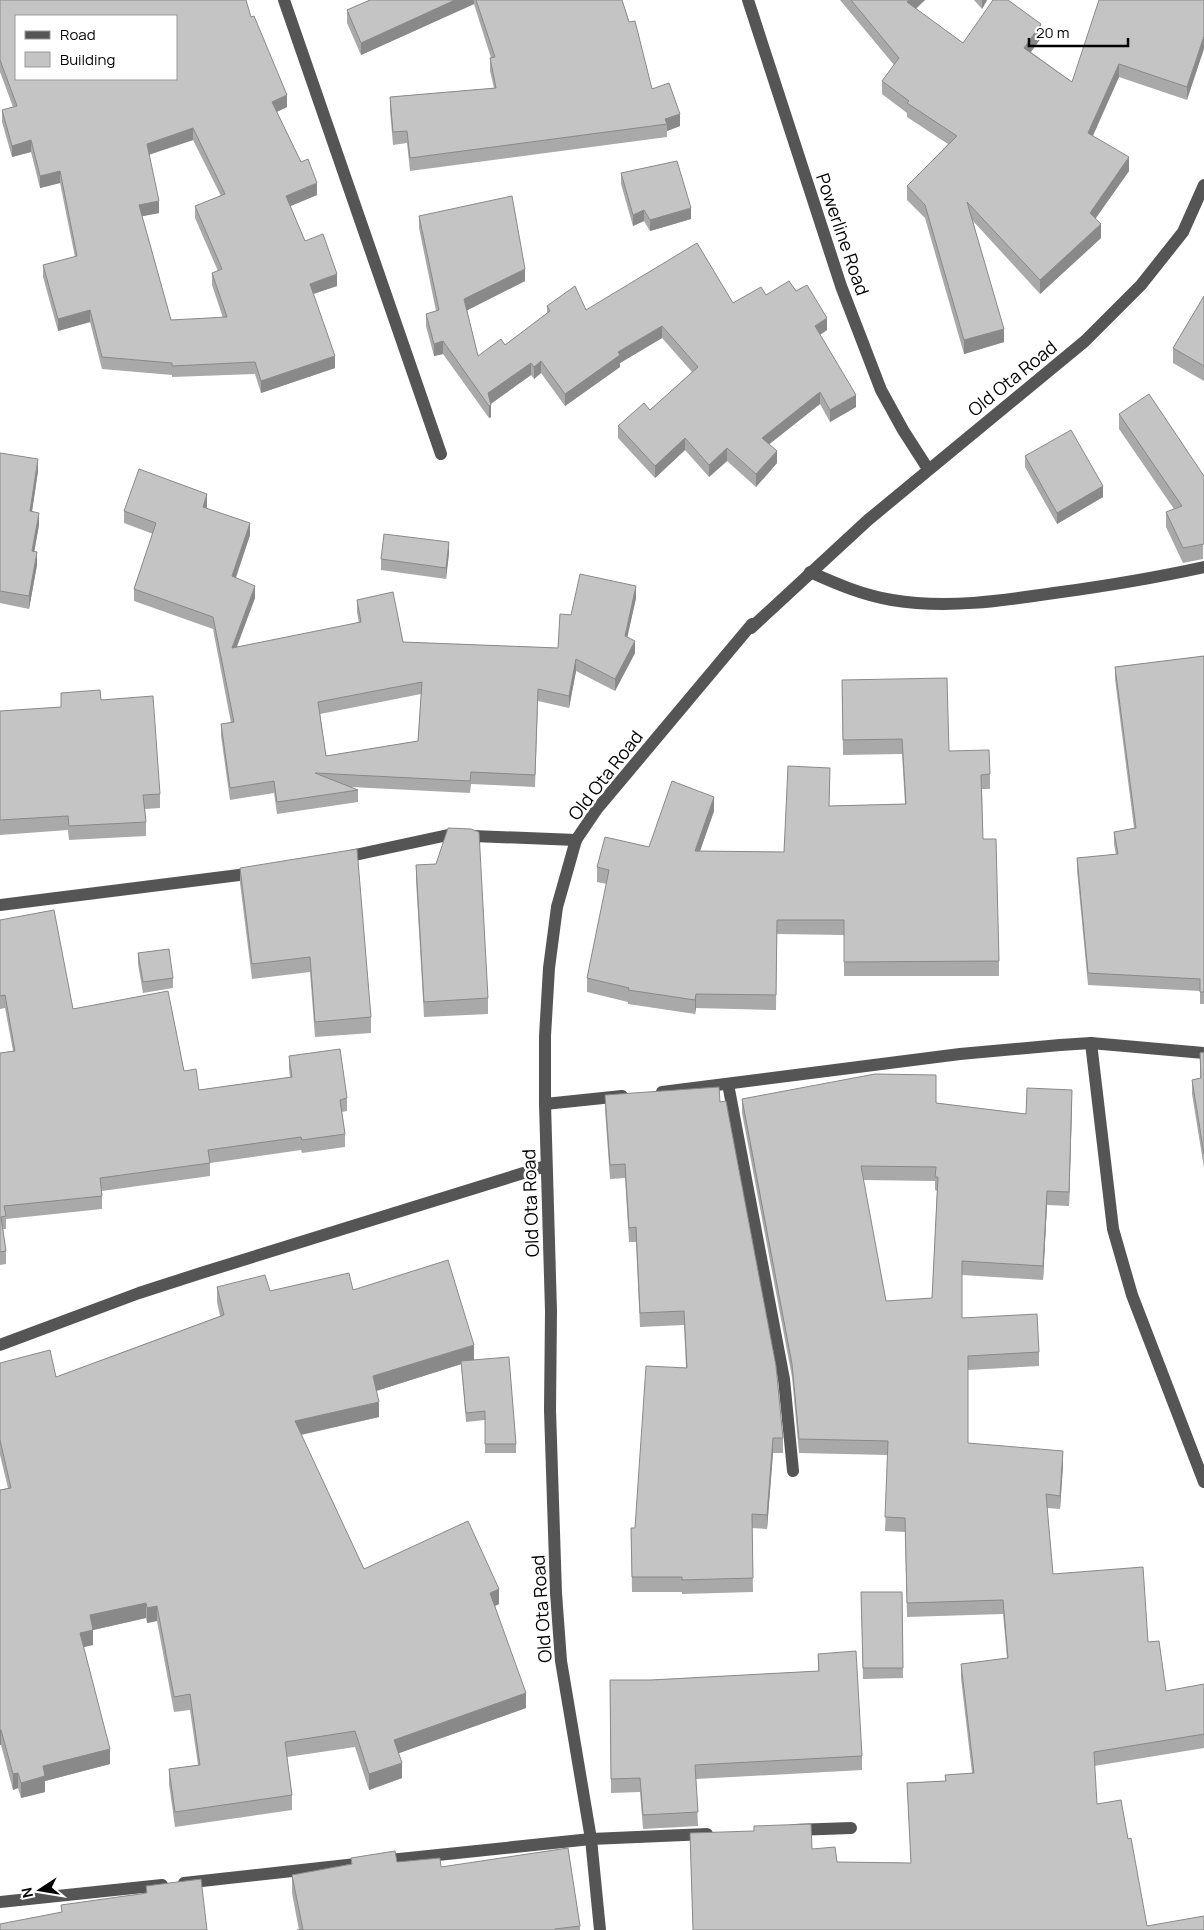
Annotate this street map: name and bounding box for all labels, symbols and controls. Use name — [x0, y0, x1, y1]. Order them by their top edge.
legend — [15, 15, 178, 80]
scale bar — [1029, 15, 1128, 47]
text: 20 m — [1036, 22, 1069, 43]
text: Road — [60, 24, 96, 45]
text: Building — [60, 49, 115, 70]
street label: Powerline Road — [811, 170, 875, 298]
street label: Old Ota Road — [962, 335, 1062, 421]
street label: Old Ota Road — [562, 725, 648, 825]
street label: Old Ota Road — [516, 1149, 544, 1257]
street label: Old Ota Road — [525, 1554, 557, 1664]
north arrow — [15, 1865, 65, 1915]
text: N — [16, 1886, 37, 1900]

